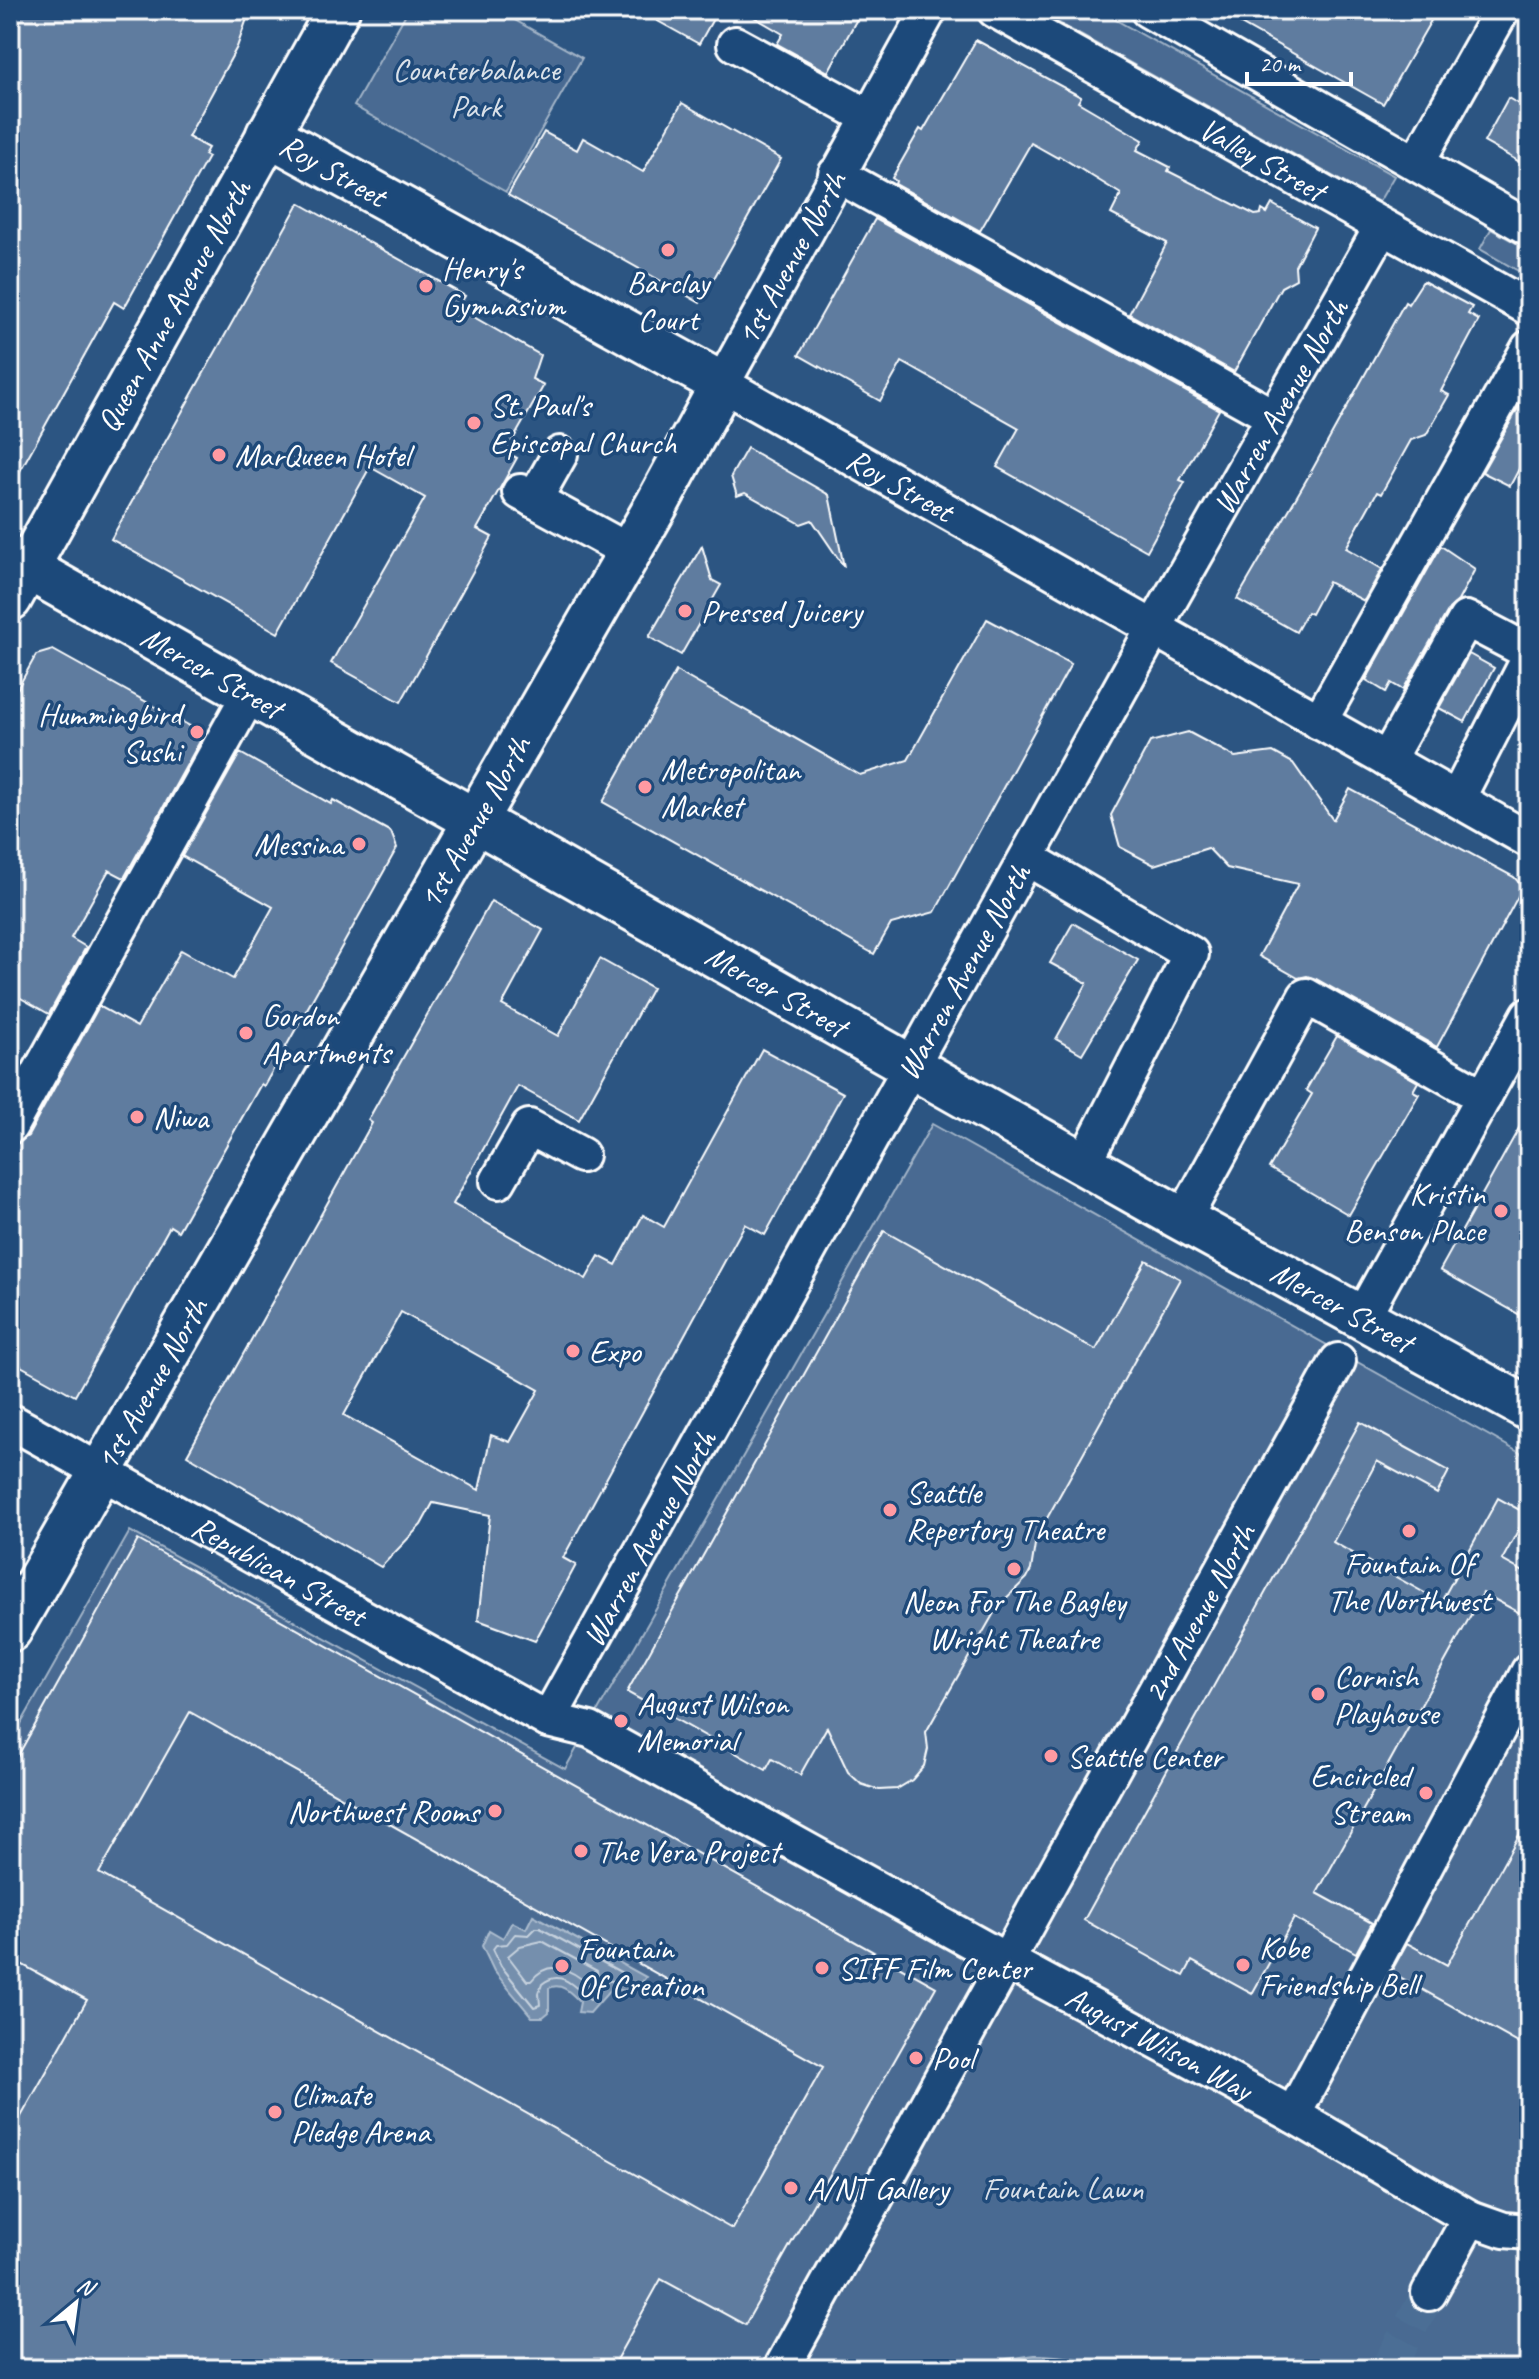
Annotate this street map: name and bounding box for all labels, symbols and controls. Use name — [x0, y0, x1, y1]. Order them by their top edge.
scale bar — [1247, 36, 1351, 86]
park label: Counterbalance Park — [392, 49, 562, 127]
text: 20 m — [1259, 49, 1302, 79]
street label: Valley Street — [1192, 108, 1336, 213]
street label: Roy Street — [272, 124, 396, 218]
street label: 1st Avenue North — [727, 162, 857, 352]
street label: Queen Anne Avenue North — [87, 171, 261, 439]
marker: Barclay Court — [659, 241, 677, 259]
place label: Henry's Gymnasium — [442, 248, 567, 326]
place label: Barclay Court — [627, 262, 712, 340]
marker: Henry's Gymnasium — [417, 277, 435, 295]
street label: Warren Avenue North — [1203, 290, 1359, 521]
place label: St. Paul's Episcopal Church — [490, 385, 677, 463]
marker: St. Paul's Episcopal Church — [465, 414, 483, 432]
place label: MarQueen Hotel — [235, 435, 415, 476]
street label: Roy Street — [839, 439, 963, 533]
marker: MarQueen Hotel — [210, 446, 228, 464]
place label: Pressed Juicery — [701, 591, 865, 632]
marker: Pressed Juicery — [676, 602, 694, 620]
street label: Mercer Street — [134, 616, 293, 731]
place label: Hummingbird Sushi — [38, 694, 185, 772]
marker: Hummingbird Sushi — [188, 723, 206, 741]
street label: 1st Avenue North — [409, 727, 542, 916]
place label: Metropolitan Market — [661, 749, 802, 827]
marker: Metropolitan Market — [636, 778, 654, 796]
place label: Messina — [254, 824, 346, 865]
marker: Messina — [350, 835, 368, 853]
street label: Warren Avenue North — [887, 855, 1041, 1087]
street label: Mercer Street — [698, 935, 858, 1049]
place label: Gordon Apartments — [262, 995, 394, 1073]
marker: Gordon Apartments — [237, 1024, 255, 1042]
place label: Niwa — [153, 1097, 210, 1138]
marker: Niwa — [128, 1108, 146, 1126]
place label: Kristin Benson Place — [1344, 1173, 1488, 1251]
marker: Kristin Benson Place — [1492, 1202, 1510, 1220]
street label: Mercer Street — [1264, 1252, 1424, 1365]
street label: 1st Avenue North — [86, 1288, 219, 1478]
place label: Expo — [589, 1331, 642, 1372]
marker: Expo — [564, 1342, 582, 1360]
street label: Warren Avenue North — [573, 1422, 726, 1654]
place label: Seattle Repertory Theatre — [906, 1472, 1107, 1550]
marker: Seattle Repertory Theatre — [881, 1501, 899, 1519]
street label: Republican Street — [185, 1506, 376, 1638]
street label: 2nd Avenue North — [1133, 1515, 1266, 1710]
marker: Fountain Of The Northwest — [1400, 1522, 1418, 1540]
place label: Fountain Of The Northwest — [1327, 1543, 1494, 1621]
marker: Neon For The Bagley Wright Theatre — [1005, 1560, 1023, 1578]
place label: Neon For The Bagley Wright Theatre — [903, 1581, 1128, 1659]
place label: Cornish Playhouse — [1334, 1656, 1441, 1734]
place label: August Wilson Memorial — [637, 1683, 790, 1761]
marker: Cornish Playhouse — [1309, 1685, 1327, 1703]
marker: August Wilson Memorial — [612, 1712, 630, 1730]
place label: Seattle Center — [1067, 1736, 1225, 1777]
marker: Seattle Center — [1042, 1747, 1060, 1765]
place label: Encircled Stream — [1310, 1755, 1414, 1833]
marker: Encircled Stream — [1417, 1784, 1435, 1802]
place label: Northwest Rooms — [287, 1791, 481, 1832]
marker: Northwest Rooms — [486, 1802, 504, 1820]
place label: The Vera Project — [597, 1831, 783, 1872]
marker: The Vera Project — [572, 1842, 590, 1860]
place label: Kobe Friendship Bell — [1259, 1927, 1423, 2005]
place label: Fountain Of Creation — [578, 1928, 705, 2006]
place label: SIFF Film Center — [838, 1948, 1034, 1989]
marker: Kobe Friendship Bell — [1234, 1956, 1252, 1974]
marker: Fountain Of Creation — [553, 1957, 571, 1975]
marker: SIFF Film Center — [813, 1959, 831, 1977]
street label: August Wilson Way — [1058, 1976, 1262, 2112]
place label: Pool — [932, 2038, 979, 2079]
marker: Pool — [907, 2049, 925, 2067]
place label: Climate Pledge Arena — [291, 2074, 432, 2152]
marker: Climate Pledge Arena — [266, 2103, 284, 2121]
place label: A/NT Gallery — [807, 2168, 952, 2209]
park label: Fountain Lawn — [983, 2168, 1144, 2209]
marker: A/NT Gallery — [782, 2179, 800, 2197]
north arrow — [36, 2263, 116, 2343]
text: N — [72, 2271, 101, 2304]

